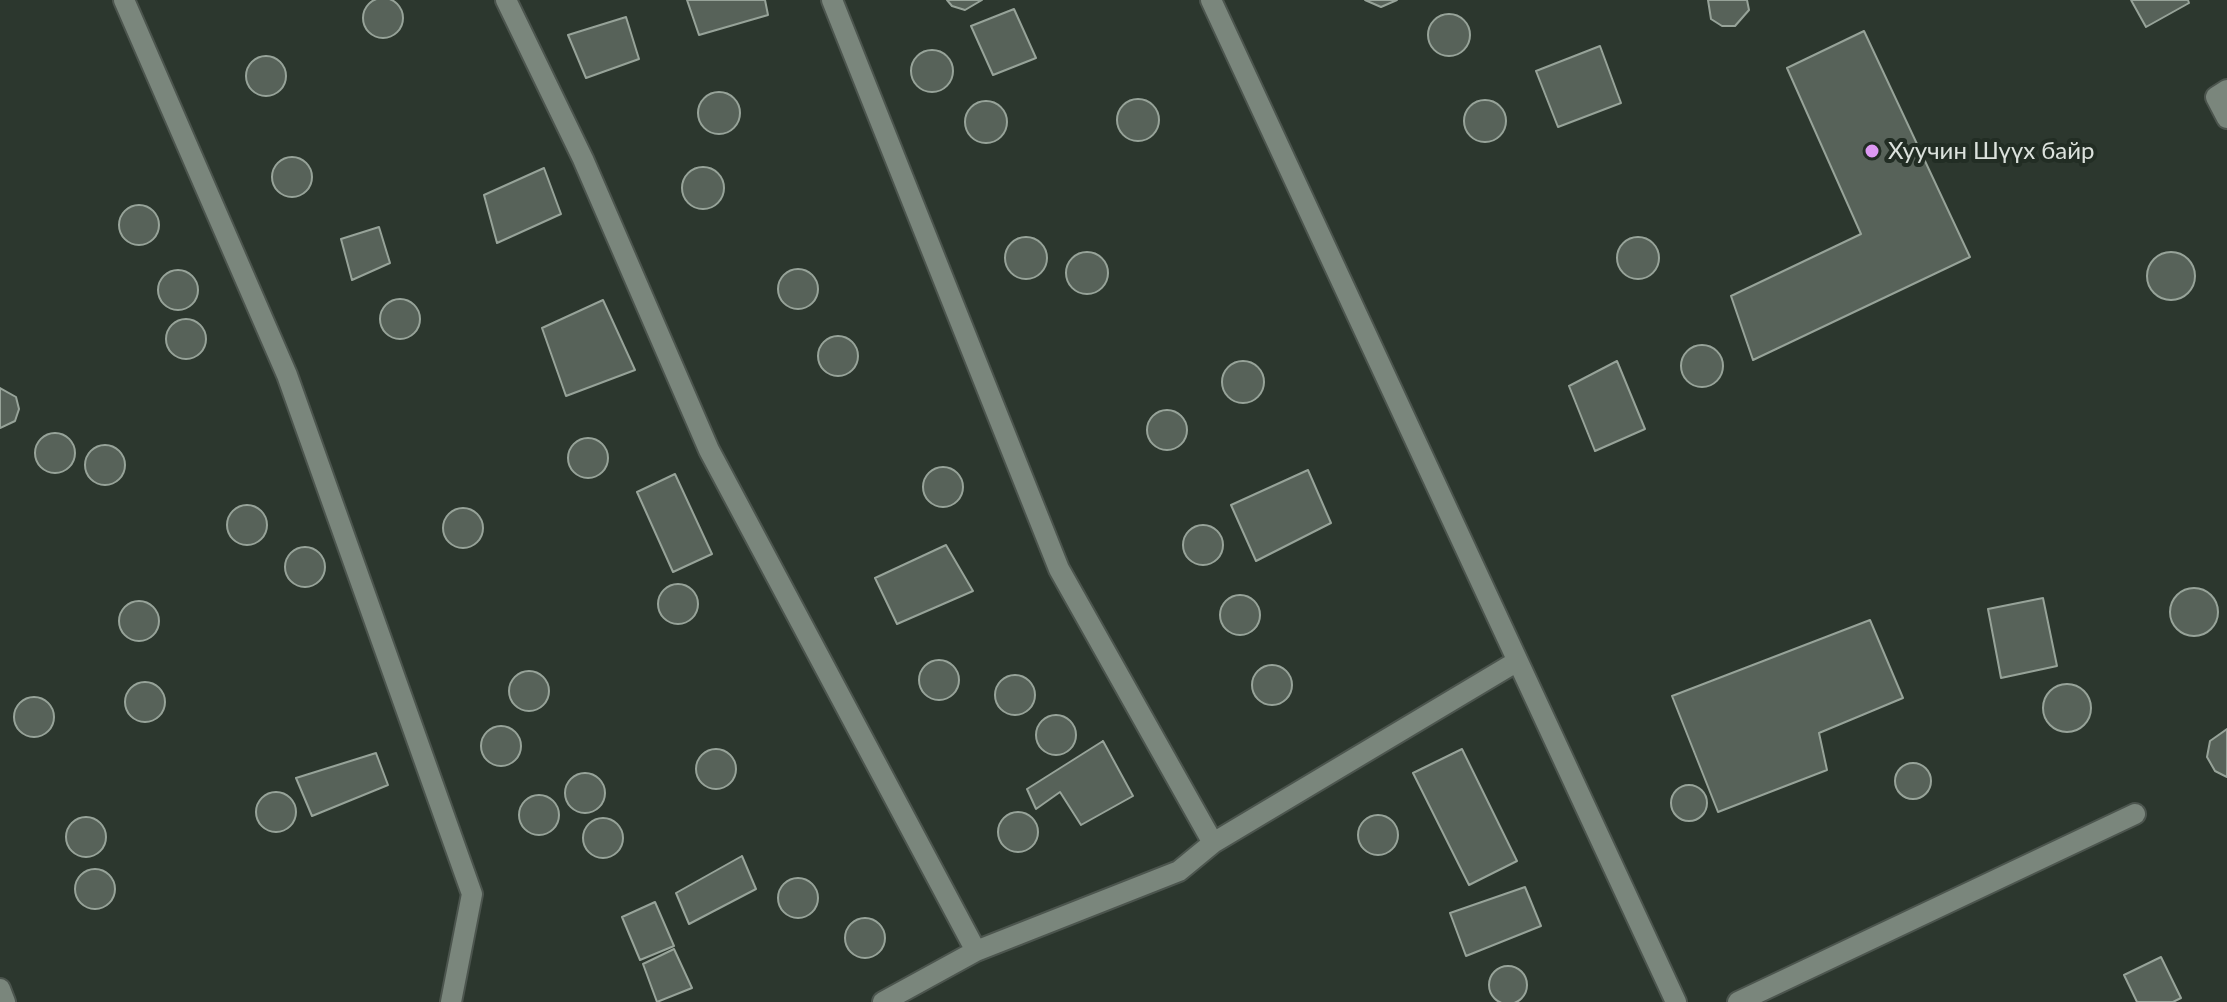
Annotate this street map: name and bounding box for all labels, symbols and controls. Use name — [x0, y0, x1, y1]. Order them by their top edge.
place label: Хуучин Шүүх байр — [1888, 137, 2095, 165]
marker: Хуучин Шүүх байр — [1863, 142, 1881, 160]

